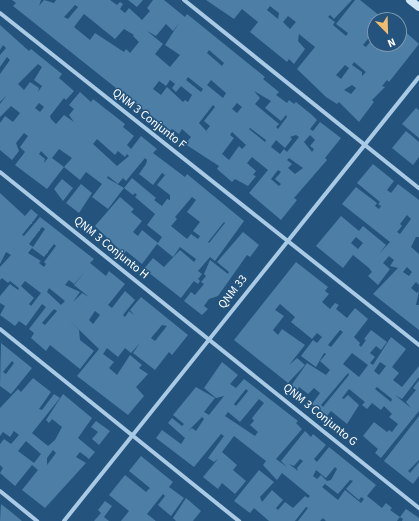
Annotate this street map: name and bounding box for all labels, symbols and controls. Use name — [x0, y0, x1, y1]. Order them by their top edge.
north arrow — [367, 12, 407, 52]
text: N — [385, 34, 398, 51]
street label: QNM 3 Conjunto F — [109, 86, 189, 152]
street label: QNM 3 Conjunto H — [71, 214, 151, 282]
street label: QNM 33 — [215, 272, 251, 312]
street label: QNM 3 Conjunto G — [280, 381, 360, 449]

